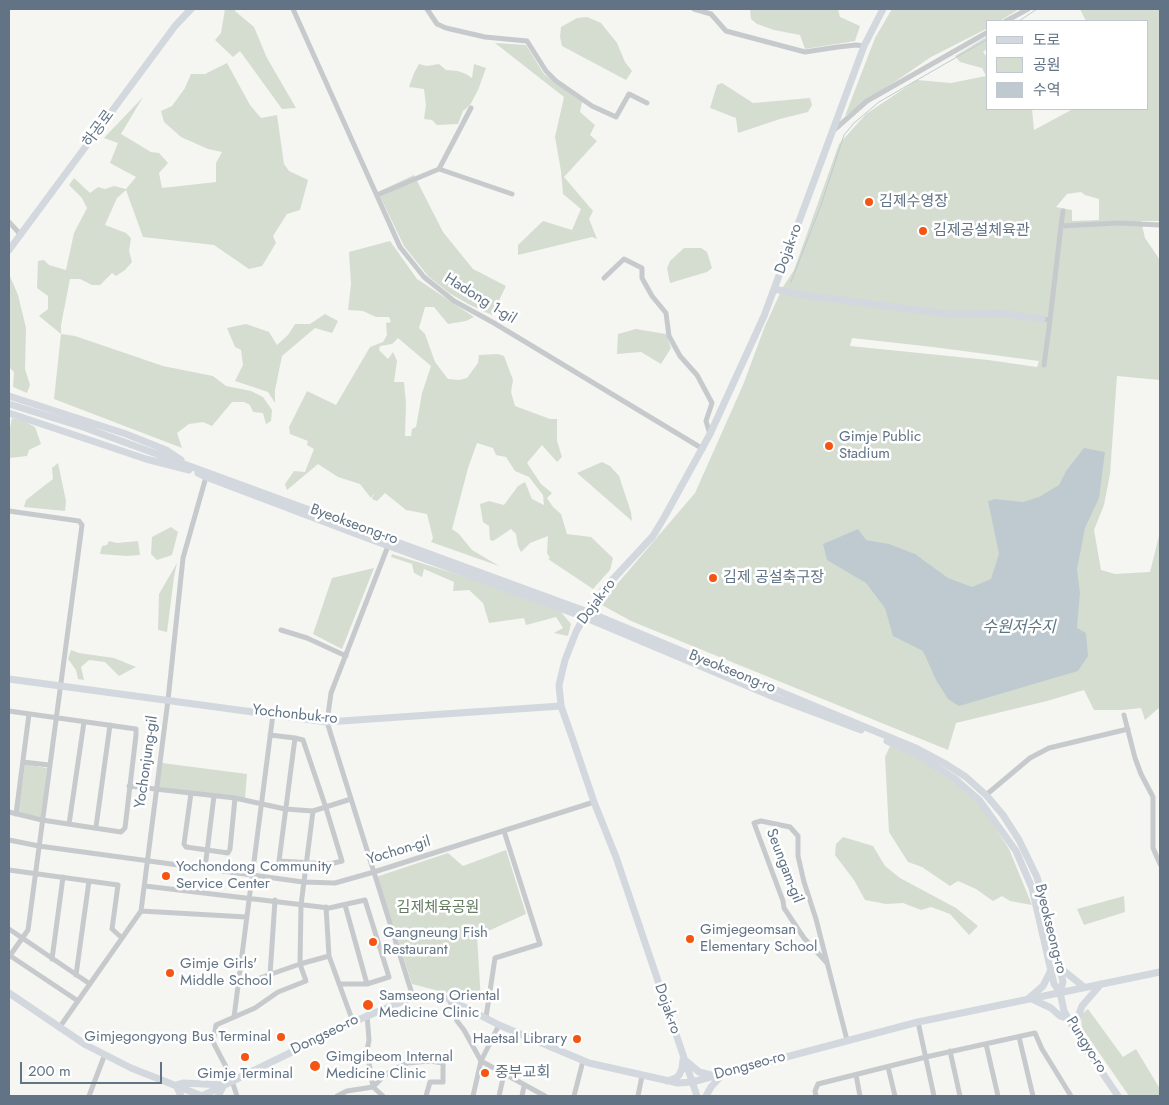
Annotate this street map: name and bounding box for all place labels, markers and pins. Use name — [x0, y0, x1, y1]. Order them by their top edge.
place label: 김제수영장 — [879, 193, 948, 211]
marker: 김제수영장 — [863, 196, 875, 208]
place label: 김제공설체육관 — [933, 222, 1030, 240]
marker: 김제공설체육관 — [917, 225, 929, 237]
place label: Gimje Public Stadium — [839, 428, 921, 463]
marker: Gimje Public Stadium — [823, 440, 835, 452]
place label: 김제 공설축구장 — [723, 569, 824, 587]
marker: 김제 공설축구장 — [707, 572, 719, 584]
place label: Yochondong Community Service Center — [176, 858, 332, 893]
marker: Yochondong Community Service Center — [160, 870, 172, 882]
place label: Gimjegeomsan Elementary School — [700, 921, 817, 956]
place label: Gangneung Fish Restaurant — [383, 924, 488, 959]
marker: Gimjegeomsan Elementary School — [684, 933, 696, 945]
marker: Gangneung Fish Restaurant — [367, 936, 379, 948]
place label: Gimje Girls' Middle School — [180, 955, 272, 990]
marker: Gimje Girls' Middle School — [164, 967, 176, 979]
place label: Samseong Oriental Medicine Clinic — [379, 987, 500, 1022]
marker: Samseong Oriental Medicine Clinic — [361, 998, 375, 1012]
place label: Gimjegongyong Bus Terminal — [84, 1028, 271, 1046]
place label: Haetsal Library — [473, 1030, 567, 1048]
marker: Gimjegongyong Bus Terminal — [275, 1031, 287, 1043]
marker: Haetsal Library — [571, 1033, 583, 1045]
place label: Gimgibeom Internal Medicine Clinic — [326, 1048, 453, 1083]
marker: Gimje Terminal — [239, 1051, 251, 1063]
marker: Gimgibeom Internal Medicine Clinic — [308, 1059, 322, 1073]
place label: 중부교회 — [495, 1064, 550, 1082]
place label: Gimje Terminal — [197, 1065, 293, 1083]
marker: 중부교회 — [479, 1067, 491, 1079]

